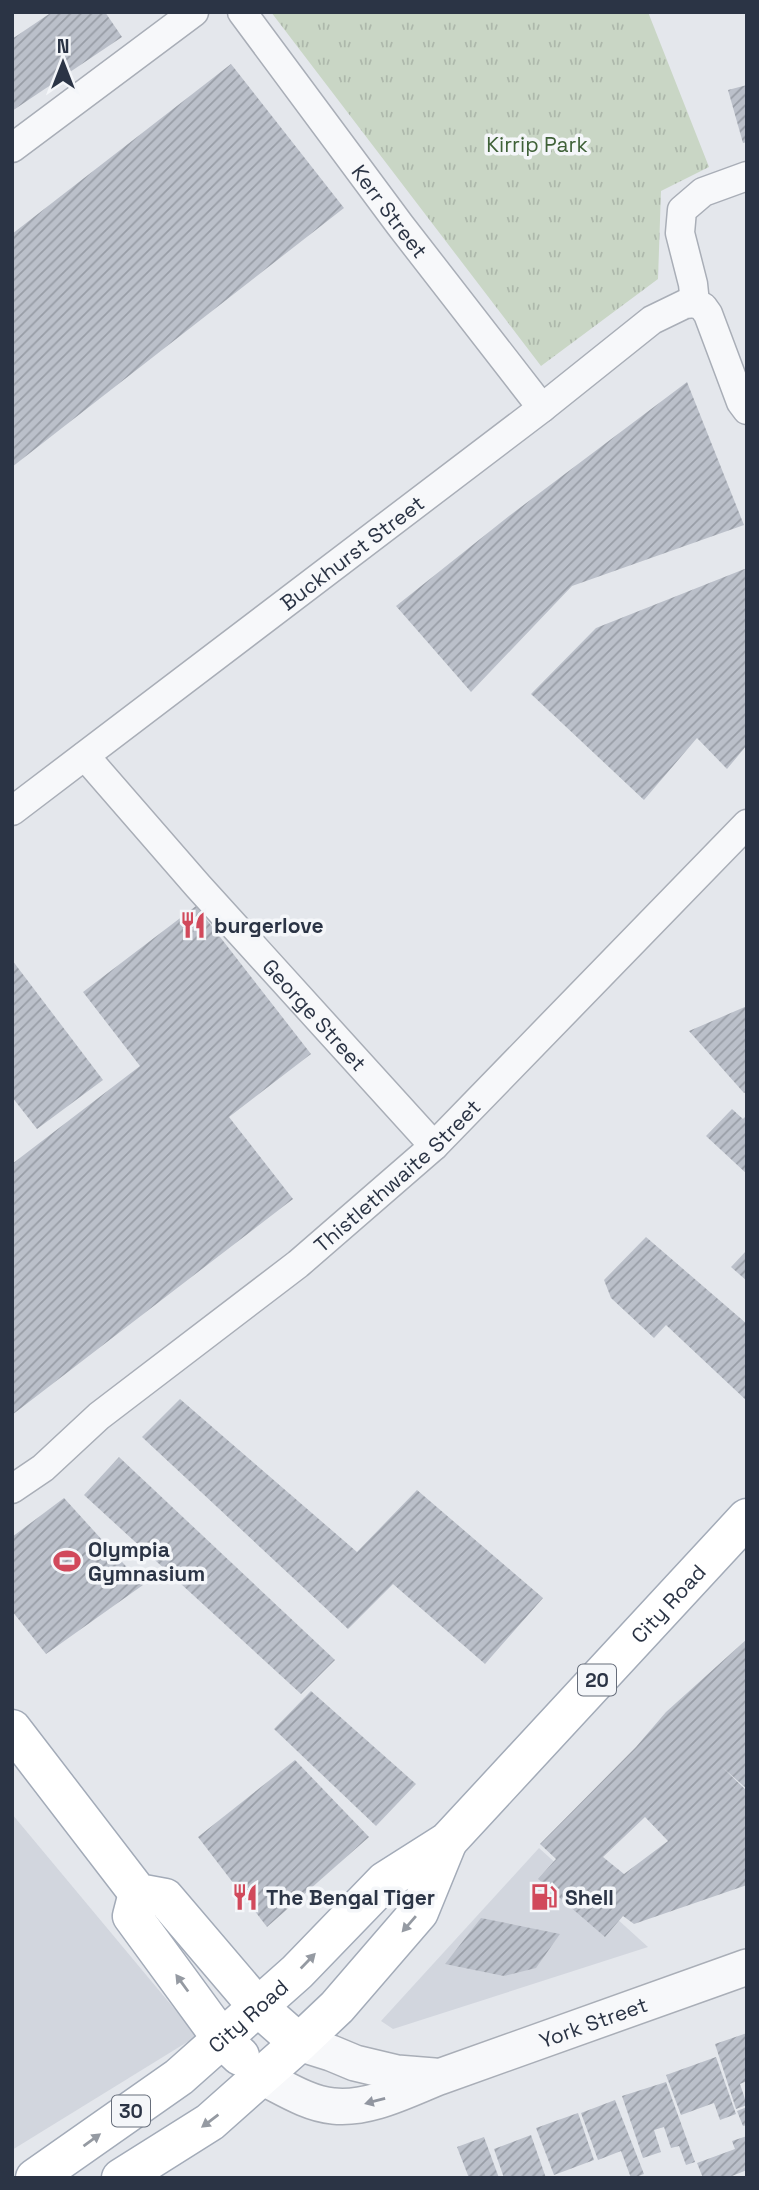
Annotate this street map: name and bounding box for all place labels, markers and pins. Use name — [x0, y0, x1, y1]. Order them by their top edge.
restaurant icon: burgerlove — [178, 910, 208, 940]
place label: burgerlove — [214, 912, 324, 939]
place label: Olympia Gymnasium — [88, 1536, 205, 1587]
sports icon: Olympia Gymnasium — [52, 1546, 82, 1576]
restaurant icon: The Bengal Tiger — [230, 1882, 260, 1912]
fuel station icon: Shell — [529, 1882, 559, 1912]
place label: The Bengal Tiger — [266, 1884, 435, 1911]
place label: Shell — [565, 1884, 614, 1911]

